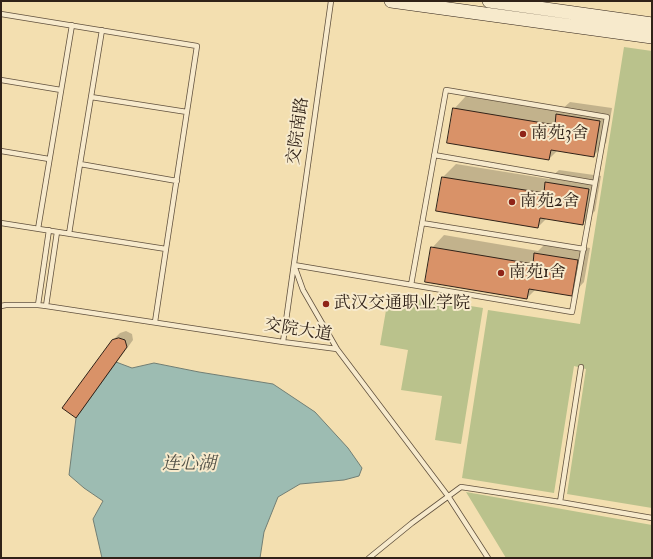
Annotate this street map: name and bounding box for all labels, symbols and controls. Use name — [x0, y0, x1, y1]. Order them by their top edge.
street label: 交院南路 — [284, 96, 314, 166]
place label: 南苑3舍 — [531, 124, 589, 144]
marker: 南苑3舍 — [518, 129, 528, 139]
place label: 南苑2舍 — [520, 192, 580, 212]
marker: 南苑2舍 — [507, 197, 517, 207]
place label: 南苑1舍 — [509, 263, 566, 283]
marker: 南苑1舍 — [496, 268, 506, 278]
place label: 武汉交通职业学院 — [334, 294, 470, 314]
marker: 武汉交通职业学院 — [321, 299, 331, 309]
street label: 交院大道 — [263, 316, 333, 346]
water label: 连心湖 — [162, 454, 216, 476]

